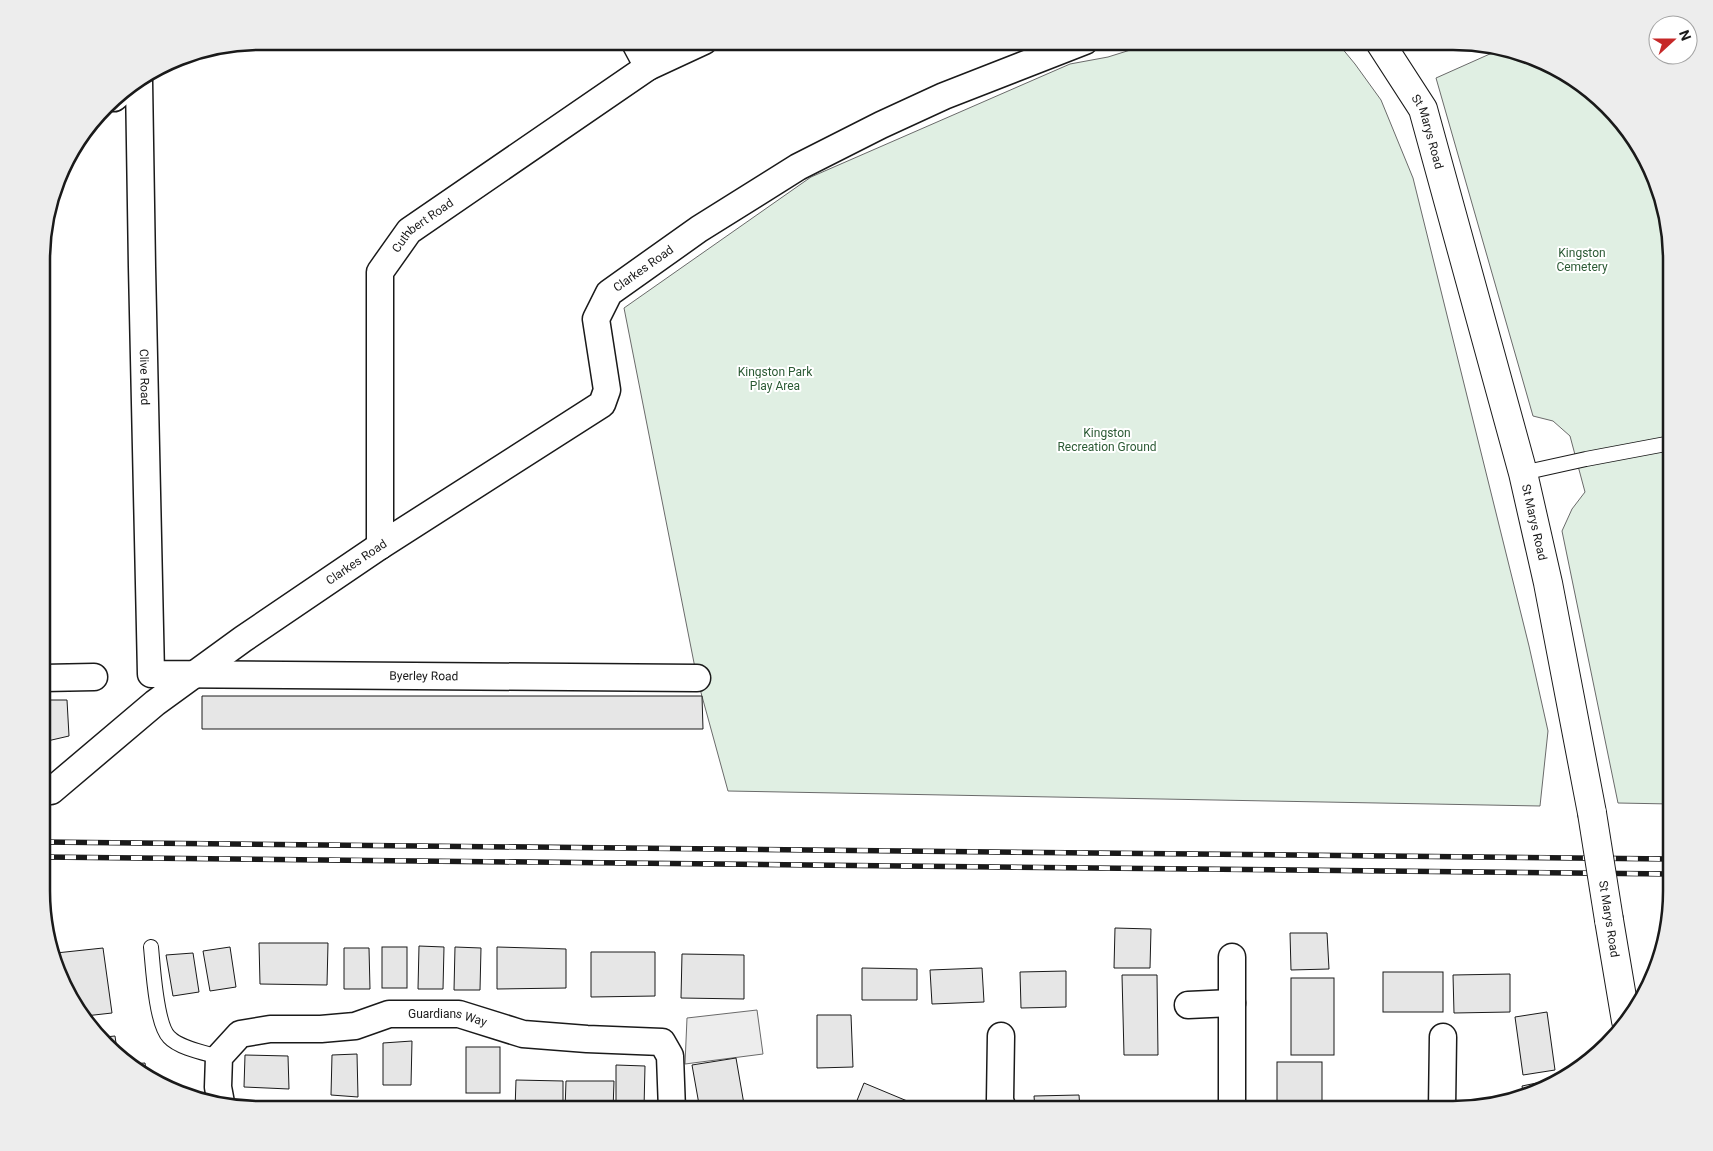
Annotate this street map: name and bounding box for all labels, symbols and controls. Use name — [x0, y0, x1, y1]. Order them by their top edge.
north arrow — [1648, 15, 1698, 65]
text: N — [1676, 28, 1694, 43]
street label: St Marys Road — [1409, 92, 1446, 170]
street label: Cuthbert Road — [389, 196, 456, 255]
street label: Clarkes Road — [611, 243, 676, 295]
park label: Kingston Cemetery — [1556, 246, 1608, 274]
street label: Clive Road — [137, 349, 152, 405]
park label: Kingston Park Play Area — [738, 365, 813, 393]
park label: Kingston Recreation Ground — [1057, 426, 1157, 454]
street label: St Marys Road — [1519, 483, 1550, 562]
street label: Clarkes Road — [323, 537, 389, 588]
street label: Byerley Road — [389, 669, 458, 683]
street label: St Marys Road — [1596, 880, 1622, 958]
street label: Guardians Way — [408, 1006, 489, 1029]

